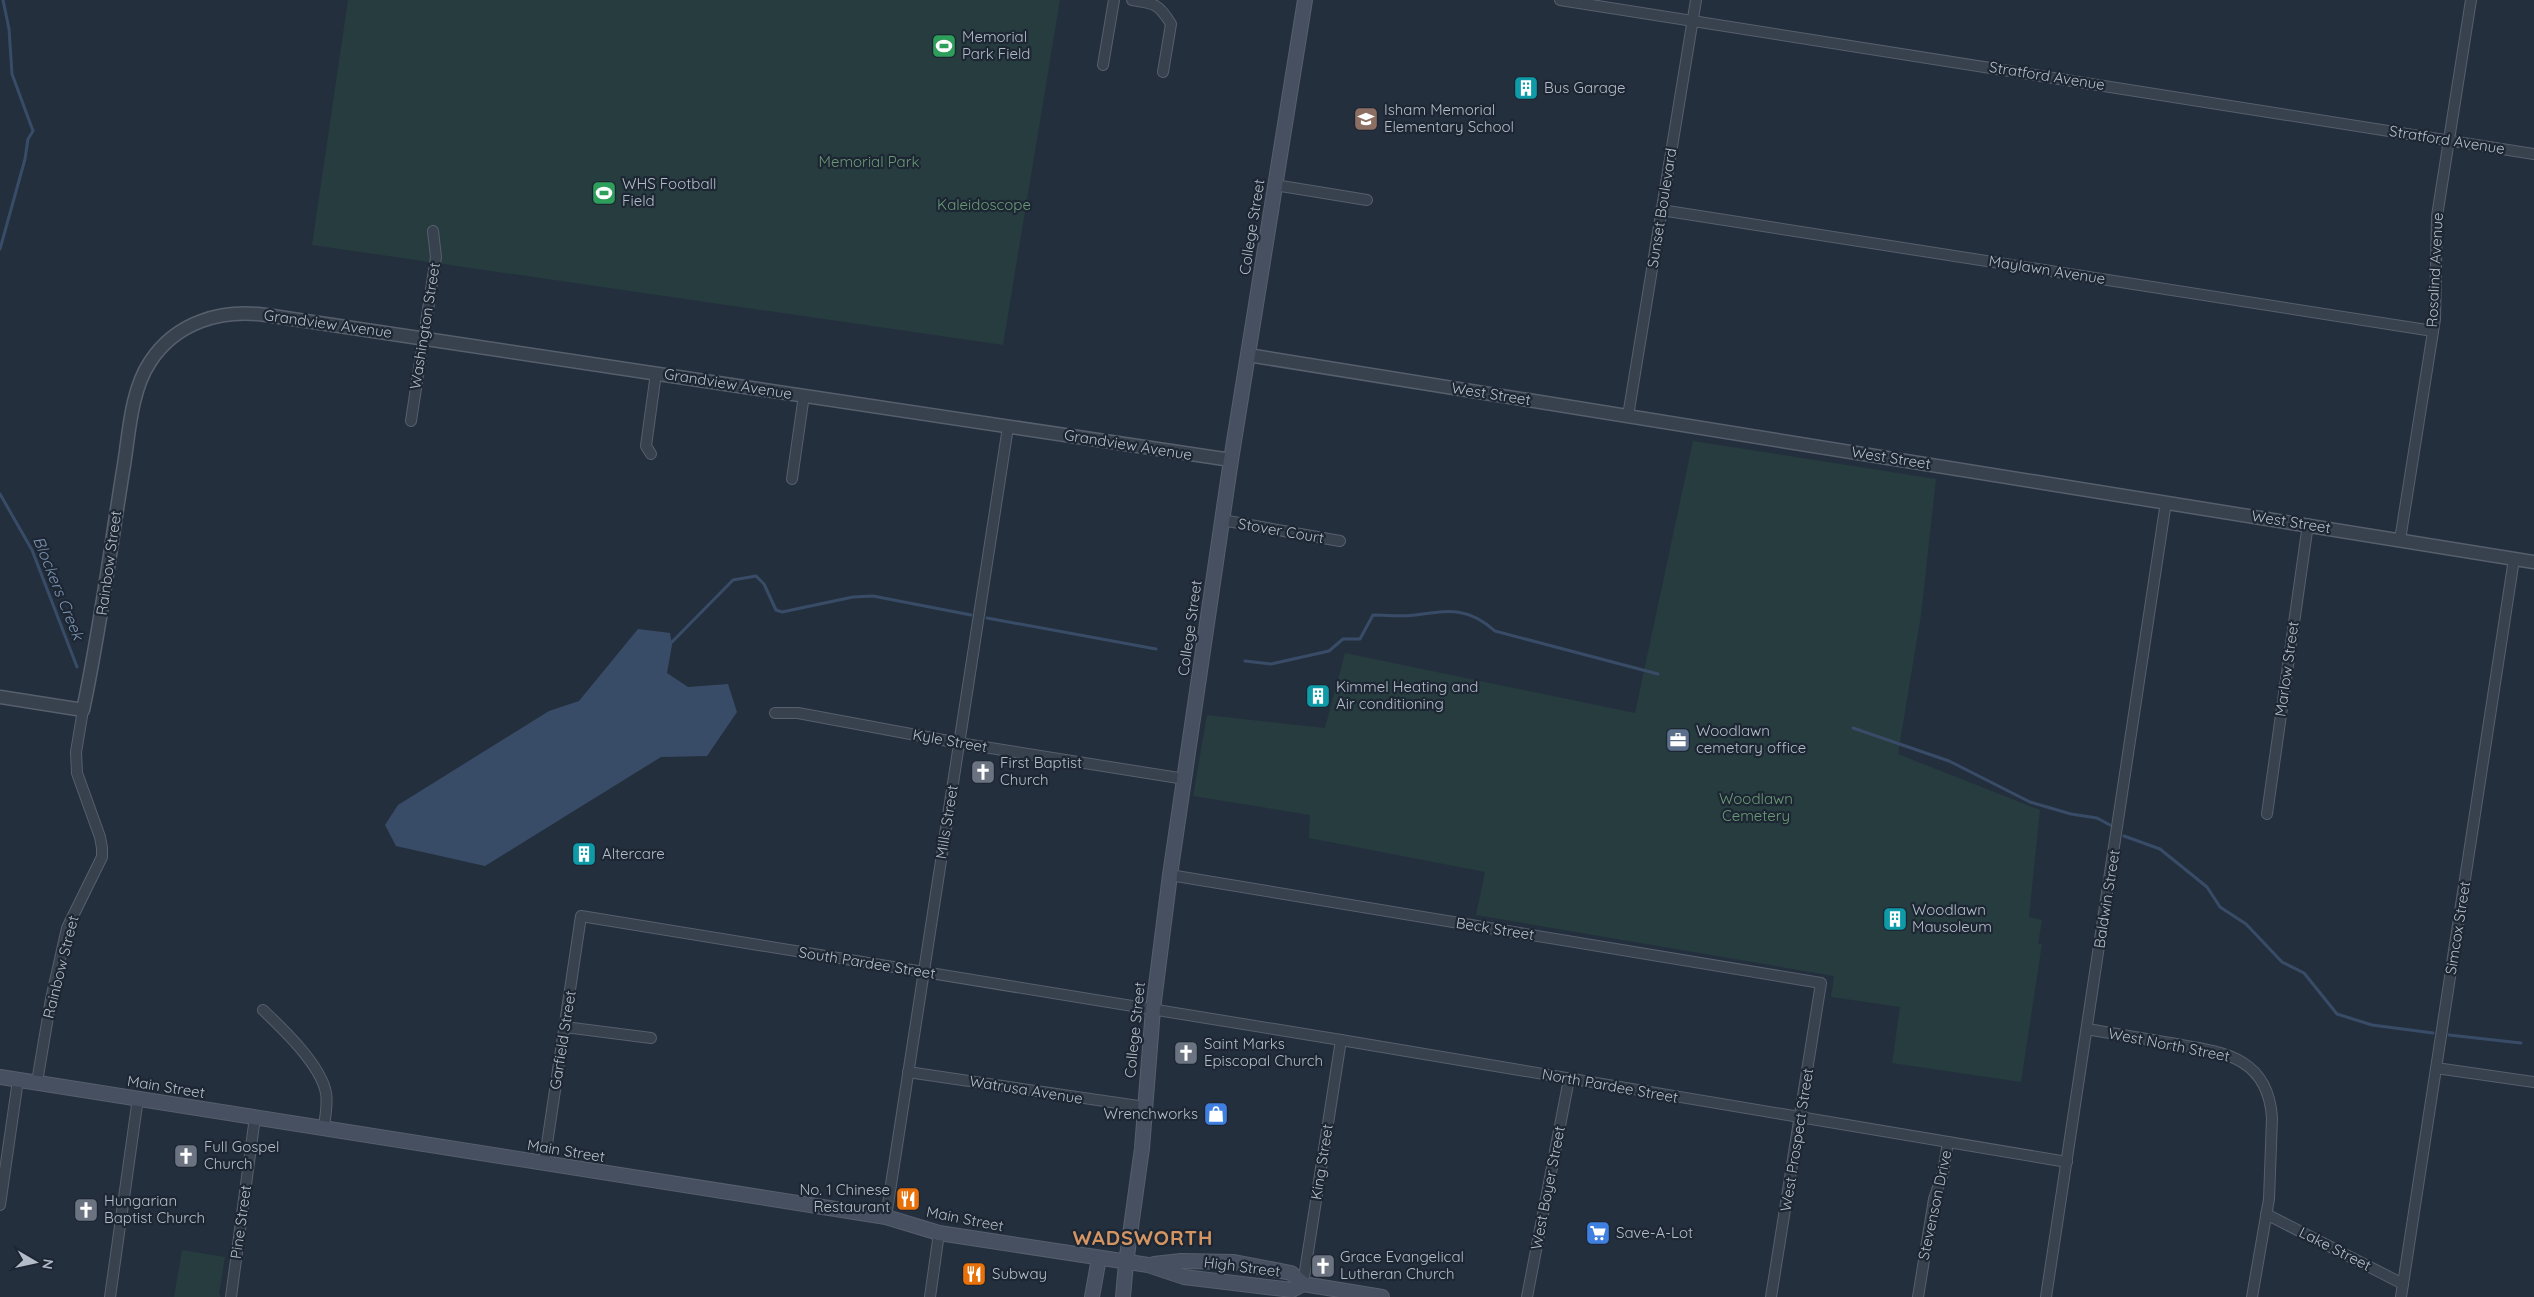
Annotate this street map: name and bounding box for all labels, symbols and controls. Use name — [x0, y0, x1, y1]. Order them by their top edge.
place label: Memorial Park Field — [962, 27, 1030, 63]
sports icon: Memorial Park Field — [931, 33, 957, 59]
street label: Stratford Avenue — [1988, 57, 2106, 94]
building icon: Bus Garage — [1513, 75, 1539, 101]
place label: Bus Garage — [1544, 78, 1625, 97]
place label: Isham Memorial Elementary School — [1384, 100, 1514, 136]
school or university icon: Isham Memorial Elementary School — [1353, 106, 1379, 132]
street label: Stratford Avenue — [2388, 121, 2506, 158]
street label: Sunset Boulevard — [1643, 147, 1680, 269]
park label: Memorial Park — [819, 152, 920, 171]
place label: WHS Football Field — [622, 174, 716, 210]
street label: College Street — [1235, 178, 1268, 276]
sports icon: WHS Football Field — [591, 180, 617, 206]
park label: Kaleidoscope — [937, 195, 1031, 214]
street label: Rosalind Avenue — [2422, 212, 2447, 328]
street label: Maylawn Avenue — [1987, 251, 2107, 288]
street label: Washington Street — [405, 261, 444, 391]
street label: Grandview Avenue — [263, 305, 393, 342]
street label: Grandview Avenue — [663, 364, 793, 403]
street label: West Street — [1450, 378, 1532, 409]
street label: Grandview Avenue — [1063, 425, 1193, 464]
street label: West Street — [1850, 442, 1932, 473]
street label: West Street — [2250, 506, 2332, 537]
street label: Rainbow Street — [92, 509, 125, 617]
street label: Stover Court — [1237, 514, 1326, 547]
water label: Blockers Creek — [29, 533, 89, 644]
street label: College Street — [1173, 579, 1206, 677]
street label: Marlow Street — [2270, 620, 2303, 718]
place label: Kimmel Heating and Air conditioning — [1336, 677, 1478, 713]
building icon: Kimmel Heating and Air conditioning — [1305, 683, 1331, 709]
place label: Woodlawn cemetary office — [1696, 721, 1806, 757]
street label: Kyle Street — [911, 725, 989, 756]
office icon: Woodlawn cemetary office — [1665, 727, 1691, 753]
place label: First Baptist Church — [1000, 753, 1082, 789]
church icon: First Baptist Church — [970, 759, 996, 785]
street label: Mills Street — [931, 784, 962, 860]
park label: Woodlawn Cemetery — [1719, 789, 1793, 825]
building icon: Altercare — [571, 841, 597, 867]
place label: Altercare — [602, 844, 665, 863]
street label: Baldwin Street — [2089, 848, 2124, 950]
street label: Simcox Street — [2441, 880, 2474, 976]
place label: Woodlawn Mausoleum — [1912, 900, 1992, 936]
building icon: Woodlawn Mausoleum — [1882, 906, 1908, 932]
street label: Rainbow Street — [39, 913, 83, 1020]
street label: Beck Street — [1455, 913, 1536, 944]
street label: South Pardee Street — [797, 942, 937, 983]
street label: College Street — [1120, 981, 1149, 1079]
street label: Garfield Street — [545, 989, 580, 1091]
street label: West North Street — [2107, 1023, 2231, 1066]
place label: Saint Marks Episcopal Church — [1204, 1034, 1323, 1070]
church icon: Saint Marks Episcopal Church — [1173, 1040, 1199, 1066]
street label: North Pardee Street — [1540, 1064, 1680, 1107]
street label: West Prospect Street — [1776, 1067, 1817, 1213]
street label: Main Street — [126, 1071, 206, 1102]
street label: Watrusa Avenue — [968, 1071, 1084, 1108]
shop icon: Wrenchworks — [1203, 1101, 1229, 1127]
place label: Wrenchworks — [1104, 1104, 1198, 1123]
street label: King Street — [1306, 1123, 1337, 1201]
street label: West Boyer Street — [1526, 1124, 1569, 1251]
street label: Main Street — [526, 1135, 606, 1166]
place label: Full Gospel Church — [204, 1137, 279, 1173]
church icon: Full Gospel Church — [173, 1143, 199, 1169]
street label: Stevenson Drive — [1914, 1148, 1955, 1262]
place label: No. 1 Chinese Restaurant — [799, 1180, 890, 1216]
street label: Pine Street — [226, 1184, 255, 1260]
restaurant icon: No. 1 Chinese Restaurant — [895, 1186, 921, 1212]
place label: Hungarian Baptist Church — [104, 1191, 205, 1227]
church icon: Hungarian Baptist Church — [73, 1197, 99, 1223]
street label: Main Street — [925, 1202, 1005, 1235]
supermarket icon: Save-A-Lot — [1585, 1220, 1611, 1246]
street label: Lake Street — [2296, 1222, 2374, 1275]
place label: Save-A-Lot — [1616, 1223, 1693, 1242]
district label: WADSWORTH — [1073, 1225, 1213, 1250]
north arrow — [10, 1237, 60, 1287]
place label: Grace Evangelical Lutheran Church — [1340, 1247, 1464, 1283]
street label: High Street — [1203, 1252, 1281, 1281]
church icon: Grace Evangelical Lutheran Church — [1310, 1253, 1336, 1279]
text: N — [38, 1258, 58, 1271]
restaurant icon: Subway — [961, 1261, 987, 1287]
place label: Subway — [992, 1264, 1047, 1283]

